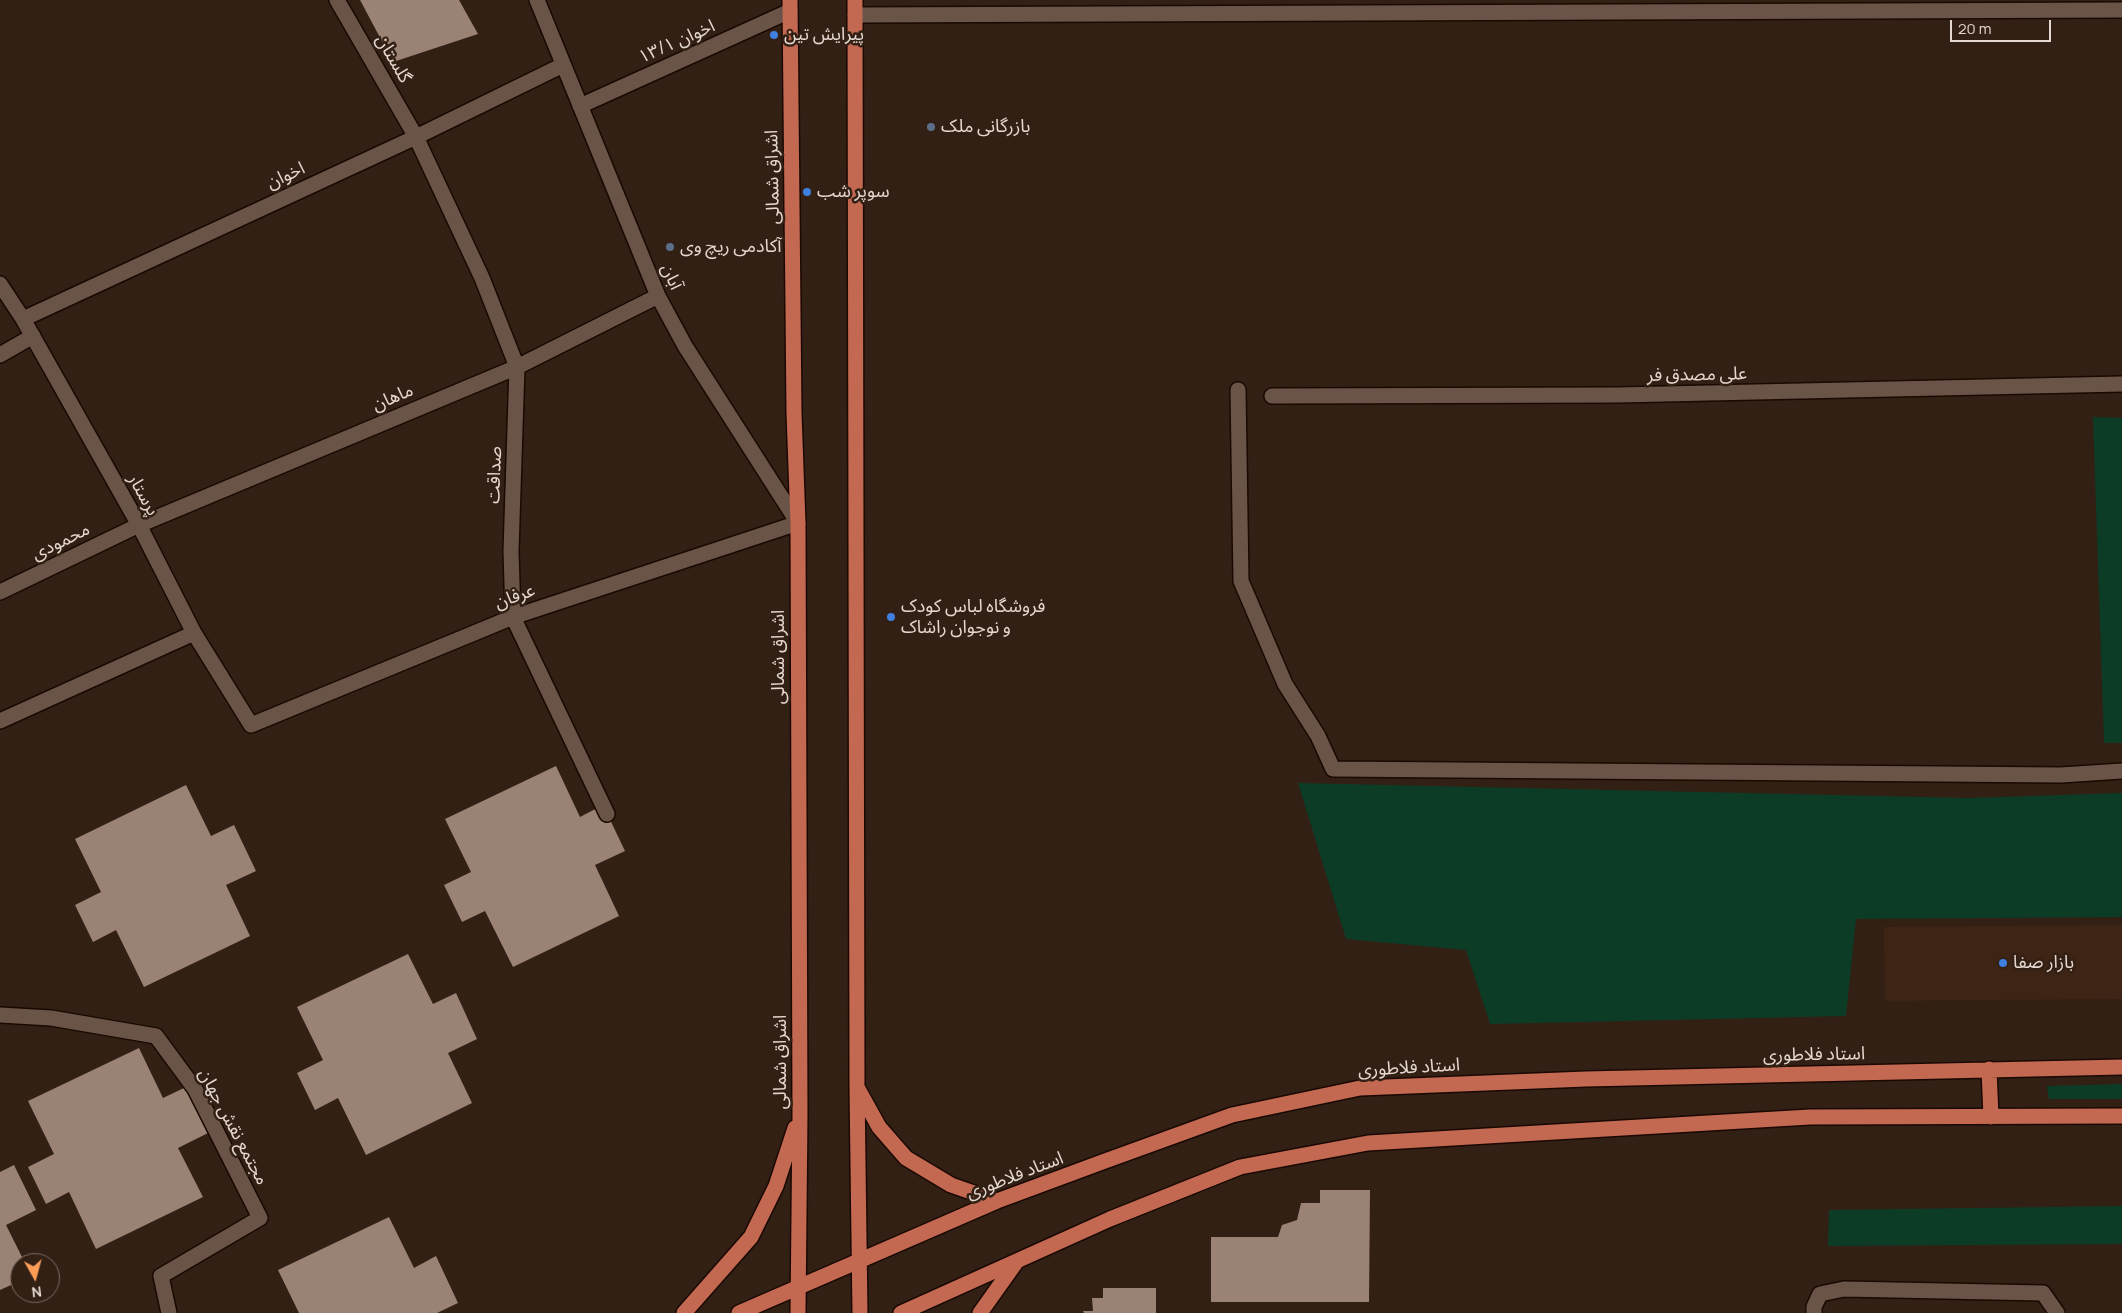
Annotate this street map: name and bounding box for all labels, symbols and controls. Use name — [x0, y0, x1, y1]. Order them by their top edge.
scale bar — [1952, 10, 2053, 42]
street label: اخوان ۱۳/۱ — [635, 16, 719, 68]
text: 20 m — [1958, 18, 1991, 39]
place label: پیرایش تین — [784, 24, 864, 46]
marker: پیرایش تین — [768, 29, 780, 41]
street label: گلستان — [371, 31, 415, 87]
place label: بازرگانی ملک — [941, 116, 1030, 138]
marker: بازرگانی ملک — [925, 121, 937, 133]
street label: اشراق شمالی — [761, 130, 785, 224]
street label: اخوان — [263, 158, 309, 194]
place label: سوپر شب — [817, 181, 890, 203]
marker: سوپر شب — [801, 186, 813, 198]
place label: آکادمی ریچ وی — [680, 236, 781, 258]
marker: آکادمی ریچ وی — [664, 241, 676, 253]
street label: آبان — [656, 260, 686, 294]
street label: علی مصدق فر — [1647, 363, 1747, 387]
street label: ماهان — [369, 380, 417, 416]
street label: صداقت — [483, 446, 507, 504]
street label: پرستار — [123, 470, 163, 520]
street label: محمودی — [28, 519, 94, 565]
street label: عرفان — [492, 580, 538, 614]
place label: فروشگاه لباس کودک و نوجوان راشاک — [901, 596, 1045, 638]
street label: اشراق شمالی — [768, 610, 790, 704]
marker: فروشگاه لباس کودک و نوجوان راشاک — [885, 611, 897, 623]
place label: بازار صفا — [2013, 952, 2074, 974]
marker: بازار صفا — [1997, 957, 2009, 969]
street label: اشراق شمالی — [770, 1015, 792, 1109]
street label: استاد فلاطوری — [1763, 1043, 1865, 1067]
street label: استاد فلاطوری — [1357, 1055, 1461, 1081]
street label: مجتمع نقش جهان — [193, 1065, 273, 1189]
street label: استاد فلاطوری — [963, 1148, 1067, 1204]
north arrow — [10, 1253, 60, 1303]
text: N — [31, 1282, 43, 1302]

